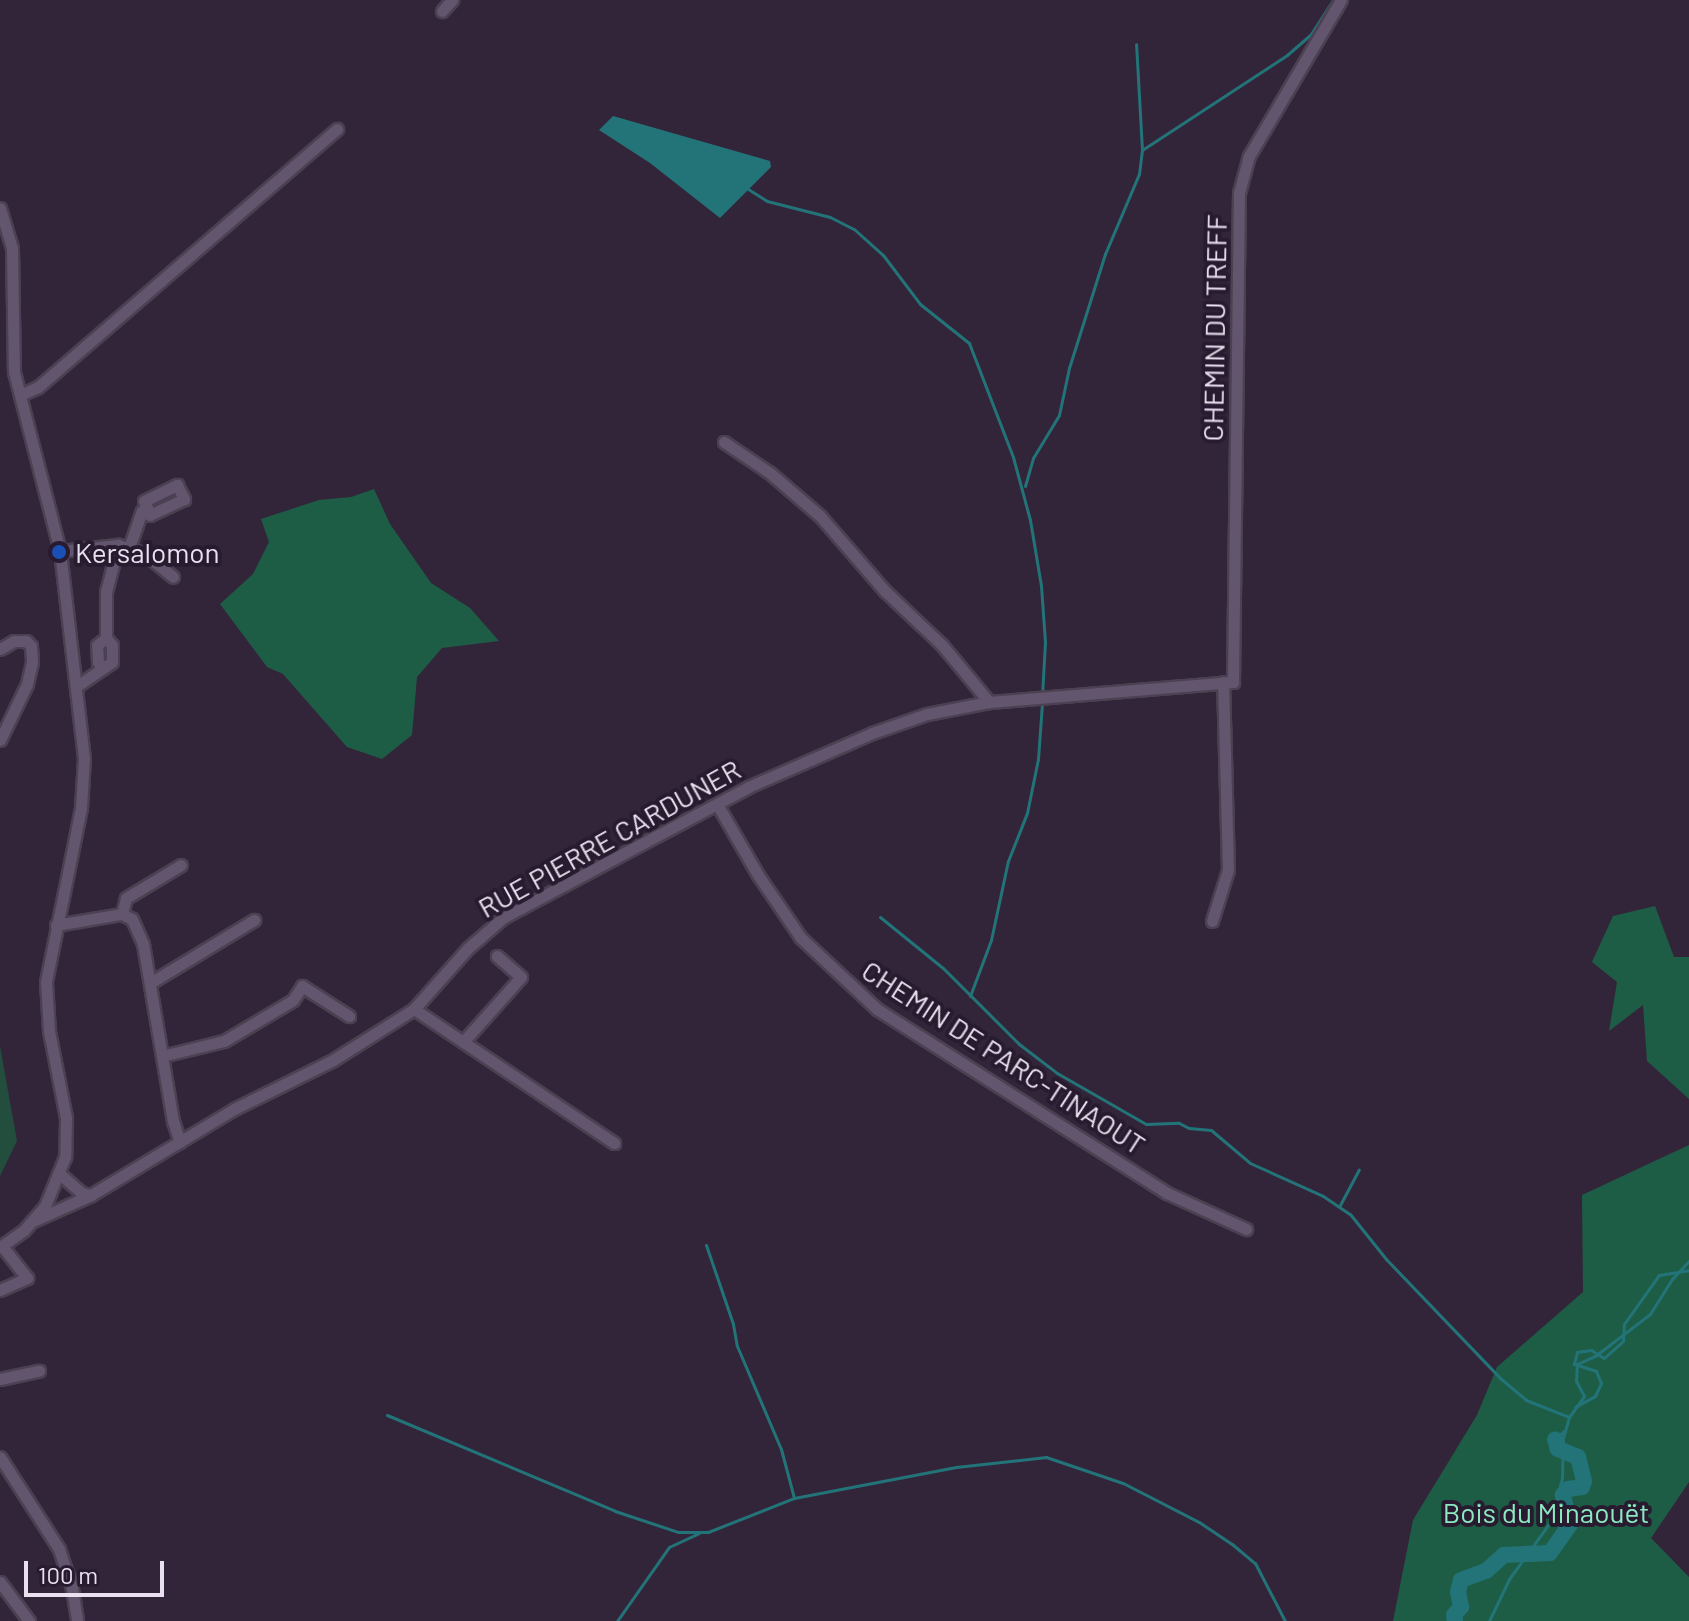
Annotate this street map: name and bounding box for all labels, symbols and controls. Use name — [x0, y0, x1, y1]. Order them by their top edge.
street label: CHEMIN DU TREFF — [1195, 214, 1233, 442]
place label: Kersalomon — [75, 535, 220, 569]
marker: Kersalomon — [50, 543, 68, 561]
street label: RUE PIERRE CARDUNER — [472, 752, 746, 924]
street label: CHEMIN DE PARC-TINAOUT — [856, 953, 1152, 1161]
park label: Bois du Minaouët — [1443, 1495, 1649, 1529]
scale bar — [28, 1545, 168, 1595]
text: 100 m — [38, 1560, 98, 1589]

